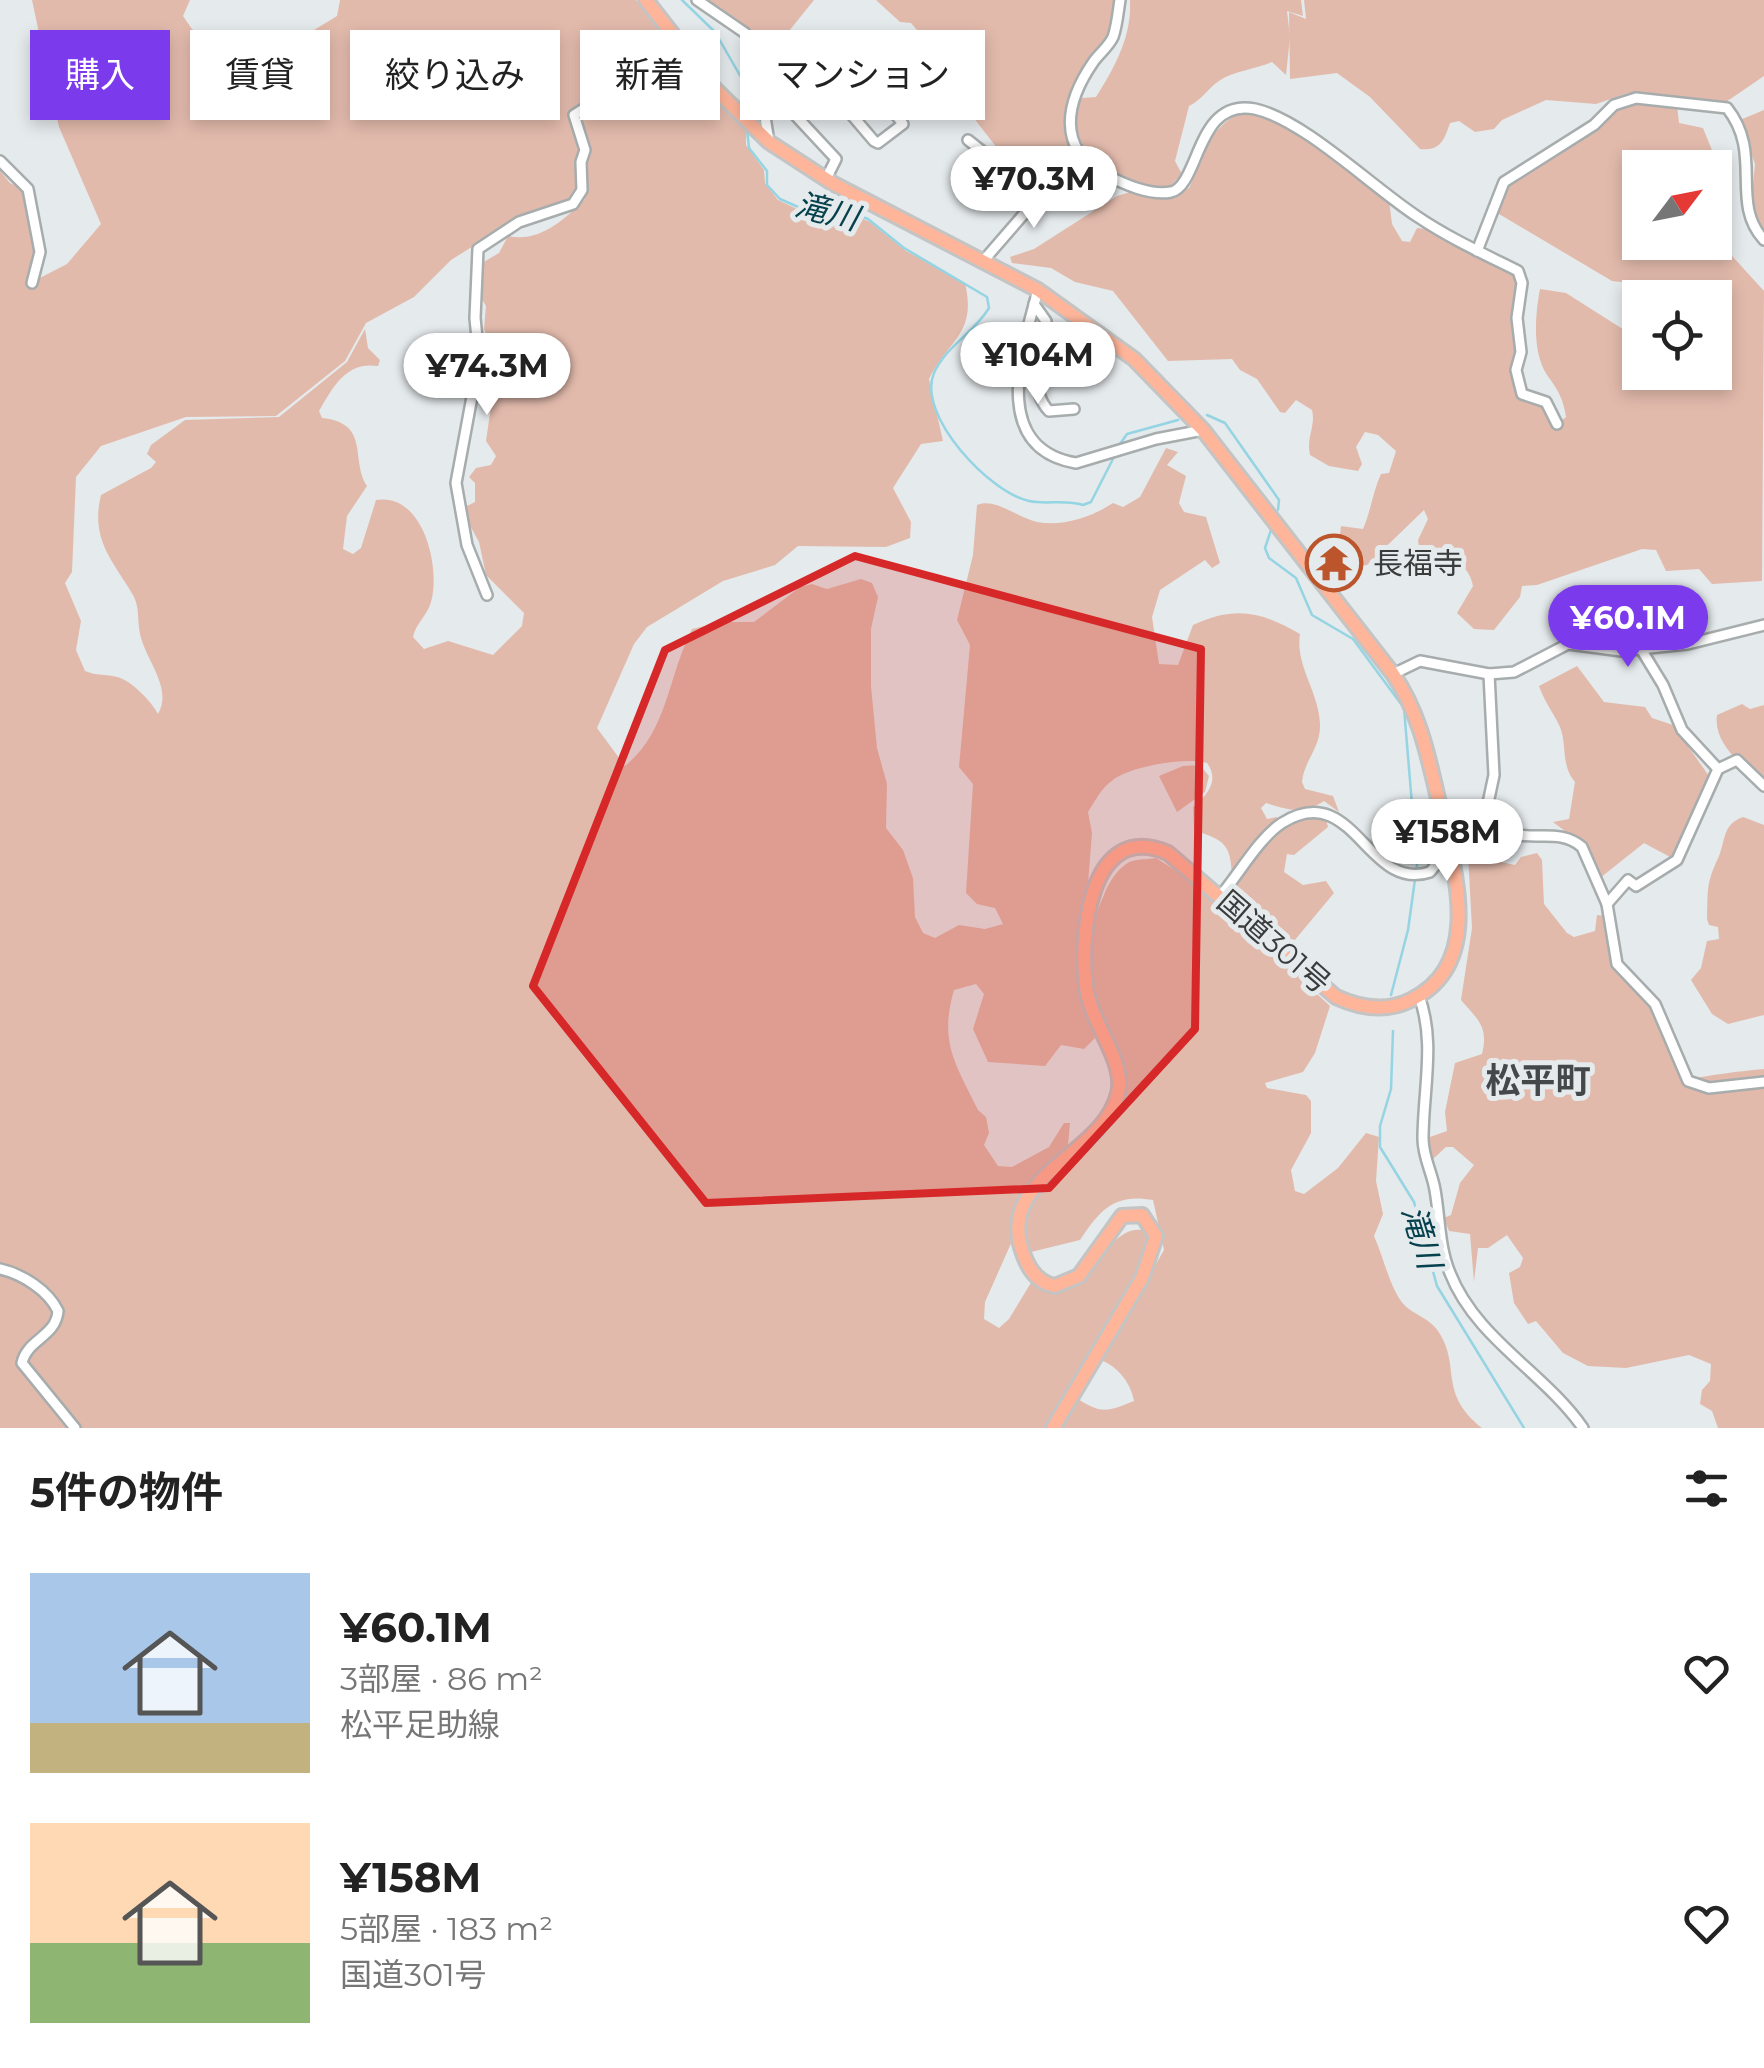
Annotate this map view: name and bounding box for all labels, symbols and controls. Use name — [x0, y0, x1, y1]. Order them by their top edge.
chip: 購入 — [30, 30, 170, 120]
chip: 賃貸 — [190, 30, 330, 120]
chip: 絞り込み — [350, 30, 560, 120]
chip: 新着 — [580, 30, 720, 120]
chip: マンション — [740, 30, 985, 120]
pin: ¥70.3M — [953, 146, 1115, 231]
north arrow — [1622, 150, 1732, 260]
map controls — [1622, 150, 1732, 390]
text: ¥70.3M — [972, 159, 1096, 198]
water label: 滝川 — [791, 184, 866, 238]
button: locate — [1622, 280, 1732, 390]
pin: ¥104M — [968, 322, 1108, 407]
pin: ¥74.3M — [406, 333, 568, 418]
text: ¥104M — [982, 335, 1094, 374]
text: ¥74.3M — [426, 346, 548, 385]
temple icon: 長福寺 — [1304, 533, 1364, 593]
place label: 長福寺 — [1373, 545, 1463, 582]
pin: ¥60.1M — [1547, 585, 1709, 670]
text: ¥60.1M — [1570, 598, 1686, 637]
pin: ¥158M — [1377, 799, 1517, 884]
text: ¥158M — [1393, 812, 1501, 851]
street label: 国道301号 — [1210, 883, 1338, 1001]
district label: 松平町 — [1485, 1059, 1591, 1102]
water label: 滝川 — [1394, 1201, 1451, 1276]
icon: filters — [1679, 1461, 1734, 1516]
text: 5件の物件 — [30, 1466, 223, 1518]
text: ¥60.1M — [340, 1601, 492, 1653]
icon: home — [110, 1613, 230, 1733]
icon: heart — [1679, 1646, 1734, 1701]
text: 3部屋 · 86 m² — [340, 1659, 543, 1698]
text: 松平足助線 — [340, 1705, 500, 1744]
text: ¥158M — [340, 1851, 481, 1903]
icon: home — [110, 1863, 230, 1983]
icon: heart — [1679, 1896, 1734, 1951]
text: 5部屋 · 183 m² — [340, 1909, 553, 1948]
text: 国道301号 — [340, 1955, 487, 1994]

